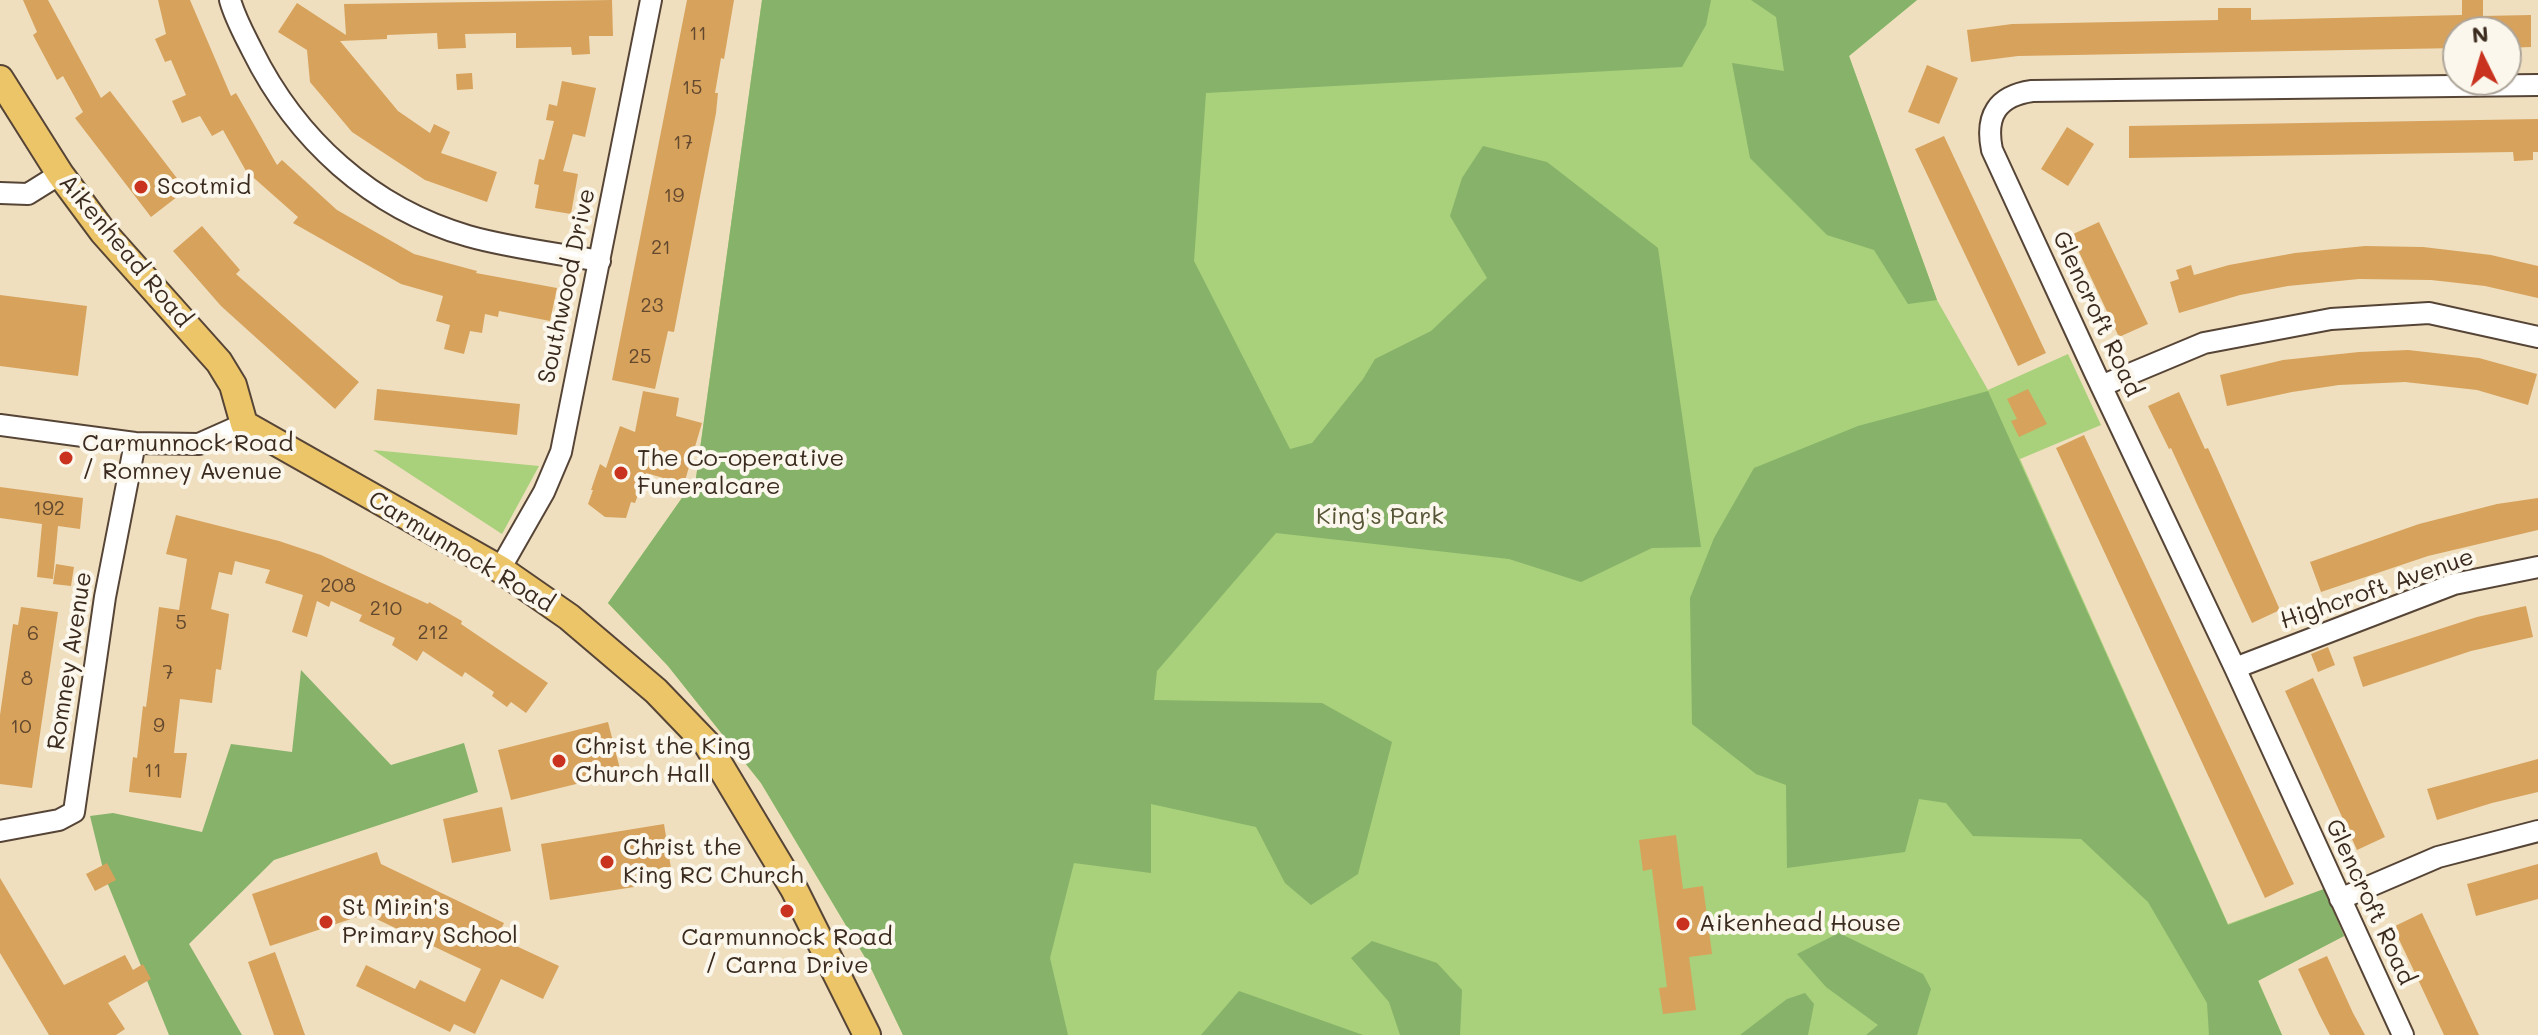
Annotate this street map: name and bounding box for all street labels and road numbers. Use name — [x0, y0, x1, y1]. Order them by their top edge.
street label: Aikenhead Road — [53, 169, 197, 333]
street label: Southwood Drive — [532, 186, 602, 386]
street label: Glencroft Road — [2046, 226, 2148, 402]
street label: Carmunnock Road — [363, 485, 559, 619]
street label: Highcroft Avenue — [2276, 542, 2478, 636]
street label: Romney Avenue — [42, 570, 98, 752]
street label: Glencroft Road — [2319, 814, 2421, 990]

